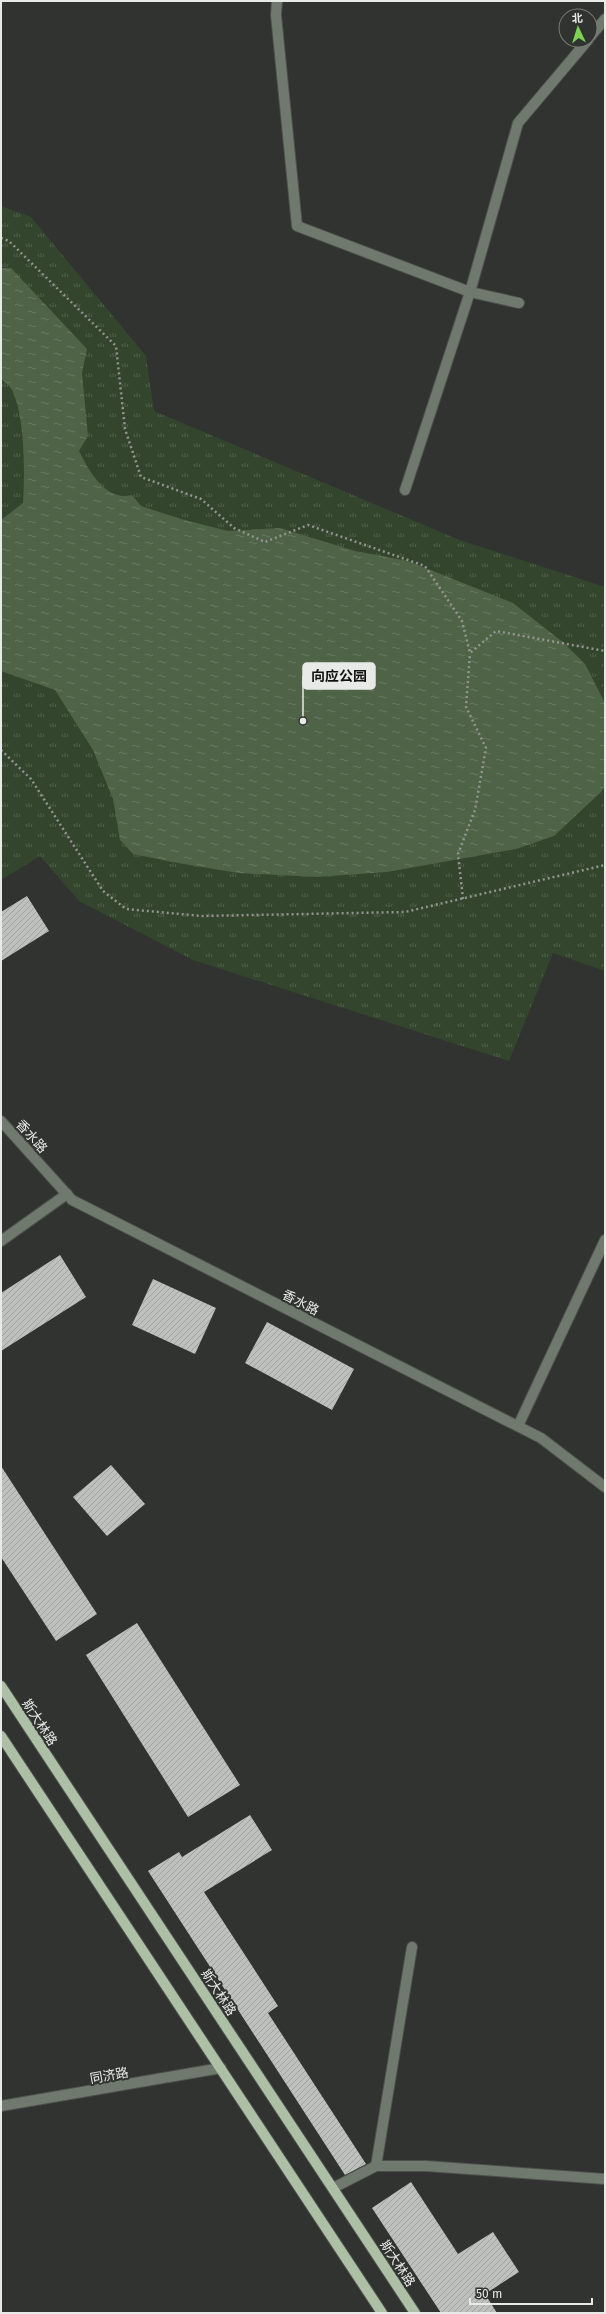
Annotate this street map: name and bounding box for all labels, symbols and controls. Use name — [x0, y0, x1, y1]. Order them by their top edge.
north arrow — [558, 8, 598, 48]
text: 北 — [571, 12, 583, 25]
callout: 向应公园 — [303, 663, 375, 689]
text: 向应公园 — [311, 668, 367, 685]
street label: 香水路 — [13, 1117, 50, 1156]
street label: 香水路 — [280, 1287, 322, 1318]
street label: 斯大林路 — [19, 1696, 60, 1748]
street label: 斯大林路 — [198, 1966, 239, 2018]
street label: 同济路 — [89, 2065, 130, 2086]
street label: 斯大林路 — [377, 2237, 418, 2289]
scale bar — [470, 2280, 592, 2306]
text: 50 m — [476, 2287, 502, 2301]

